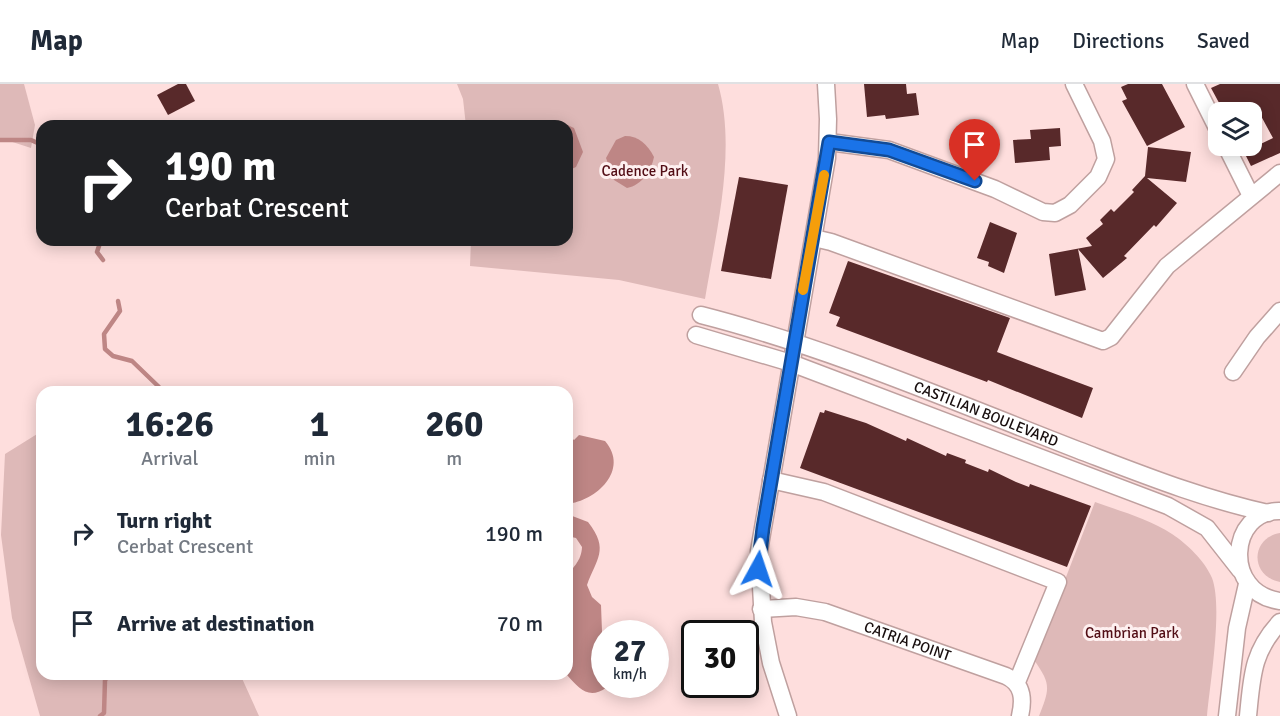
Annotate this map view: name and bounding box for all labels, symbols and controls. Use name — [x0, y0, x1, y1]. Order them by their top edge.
text: Map — [30, 24, 83, 58]
text: Map — [1001, 28, 1039, 54]
text: Directions — [1072, 28, 1164, 54]
text: Saved — [1197, 28, 1250, 54]
map controls — [1208, 102, 1262, 156]
button: layers — [1208, 102, 1262, 156]
pin — [949, 119, 1000, 181]
icon: arrive — [958, 128, 991, 161]
text: 190 m — [165, 141, 276, 192]
icon: right — [66, 144, 144, 222]
park label: Cadence Park — [602, 162, 689, 180]
text: Cerbat Crescent — [165, 192, 349, 225]
street label: CASTILIAN BOULEVARD — [911, 377, 1061, 450]
text: 16:26 — [126, 402, 214, 447]
text: 1 — [310, 402, 329, 447]
text: 260 — [425, 402, 483, 447]
text: Arrival — [141, 446, 198, 471]
text: min — [303, 446, 336, 471]
text: m — [446, 446, 462, 471]
text: Turn right — [117, 507, 212, 534]
icon: right — [66, 517, 99, 550]
text: 190 m — [485, 520, 543, 547]
text: Cerbat Crescent — [117, 534, 253, 559]
position arrow — [726, 537, 790, 601]
icon: arrive — [66, 607, 99, 640]
text: Arrive at destination — [117, 610, 314, 637]
text: 70 m — [497, 610, 543, 637]
street label: CATRIA POINT — [862, 618, 954, 665]
speed limit sign: 30 — [681, 620, 759, 698]
park label: Cambrian Park — [1085, 624, 1180, 642]
text: 27 — [614, 633, 646, 670]
text: km/h — [613, 665, 647, 683]

